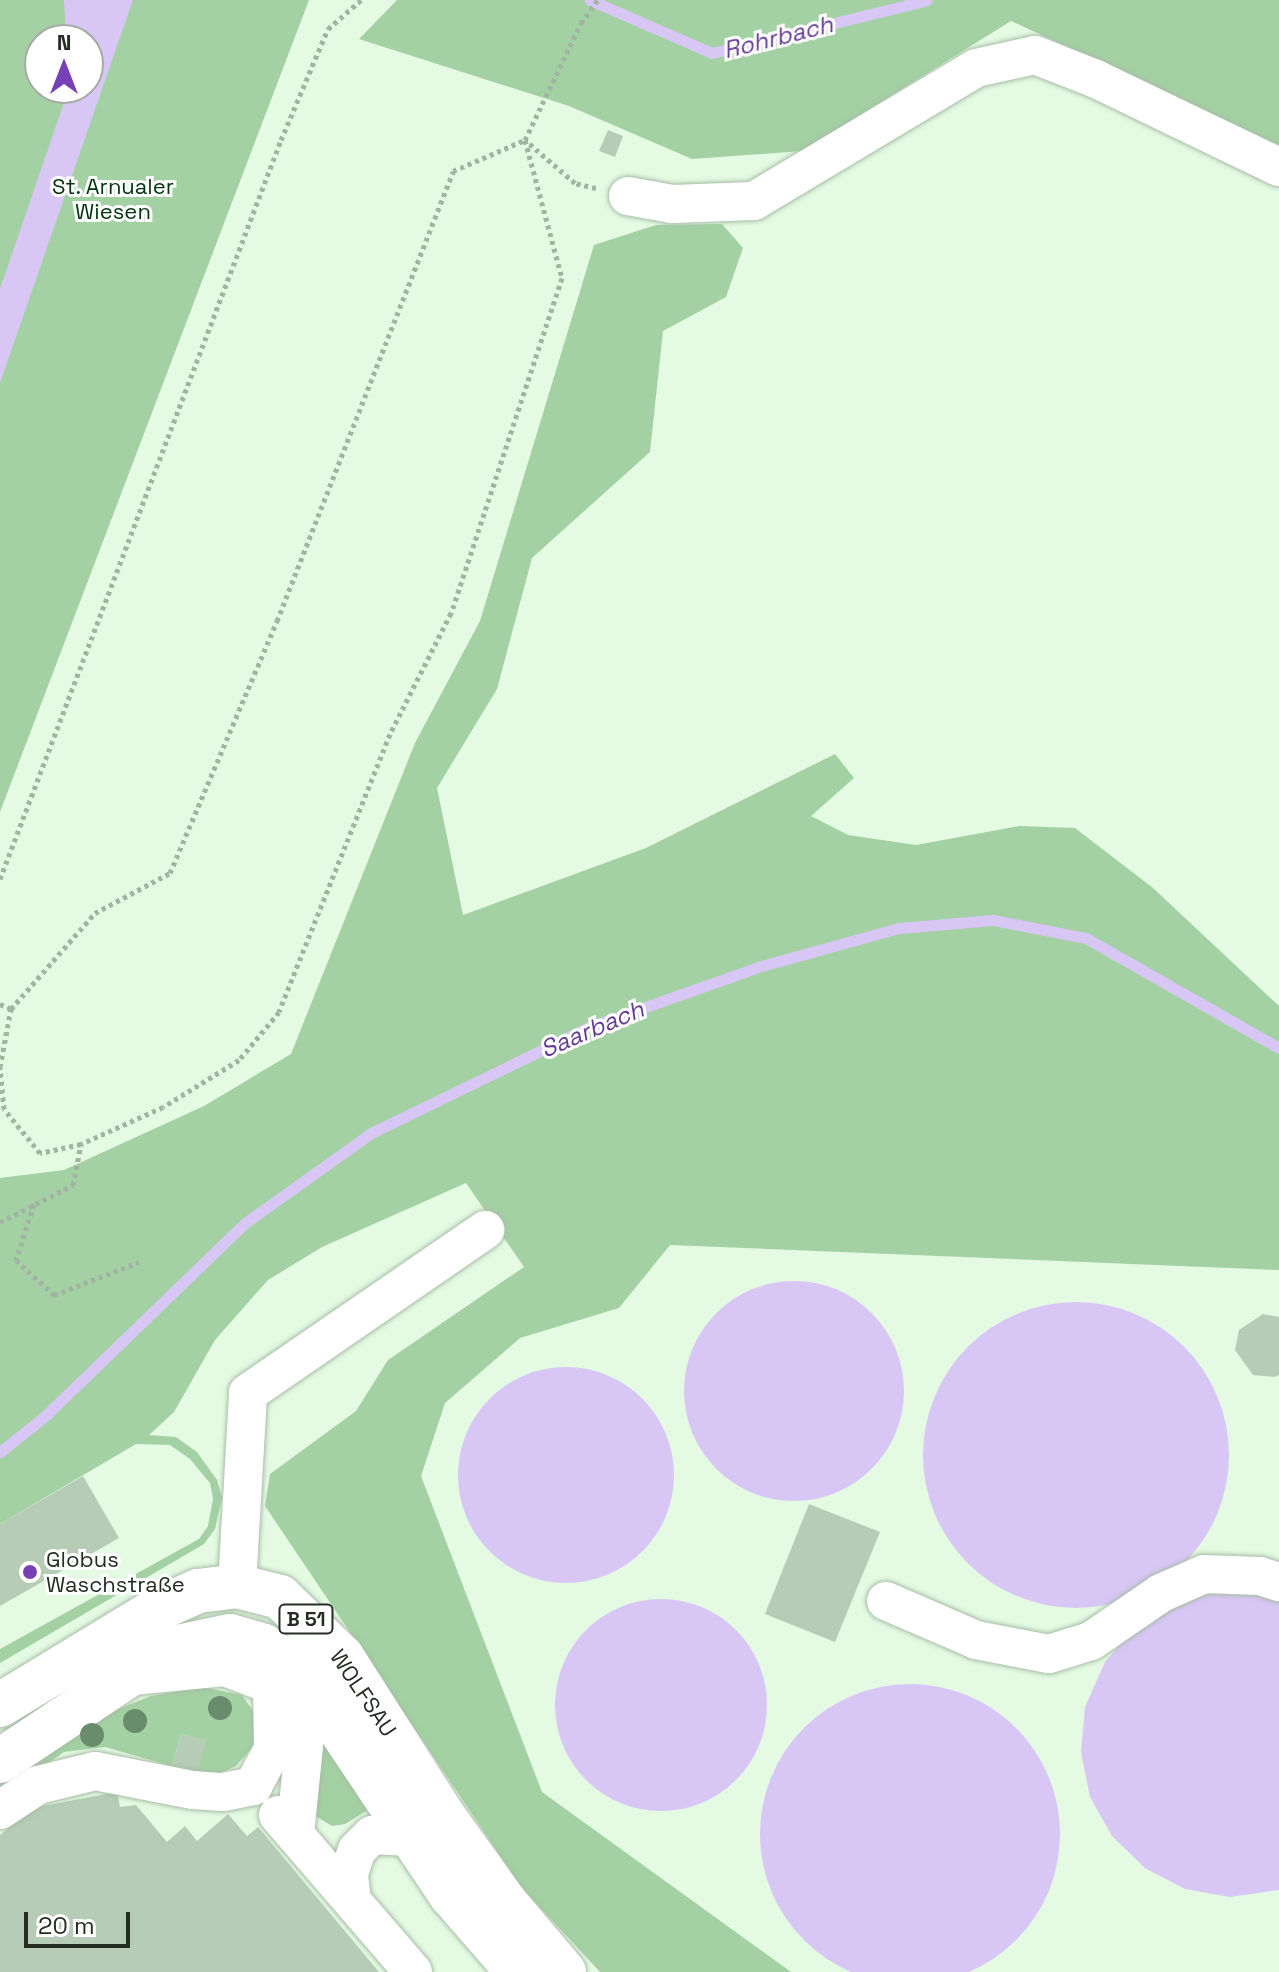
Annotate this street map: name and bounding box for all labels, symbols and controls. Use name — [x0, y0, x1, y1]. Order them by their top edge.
water label: Rohrbach — [720, 10, 836, 64]
north arrow — [24, 24, 104, 104]
text: N — [57, 28, 71, 56]
park label: St. Arnualer Wiesen — [51, 173, 175, 224]
water label: Saarbach — [536, 994, 648, 1064]
place label: Globus Waschstraße — [46, 1546, 185, 1598]
marker: Globus Waschstraße — [21, 1563, 39, 1581]
road number: B 51 — [278, 1603, 334, 1635]
street label: WOLFSAU — [324, 1644, 402, 1742]
scale bar — [28, 1896, 134, 1946]
text: 20 m — [38, 1910, 95, 1941]

